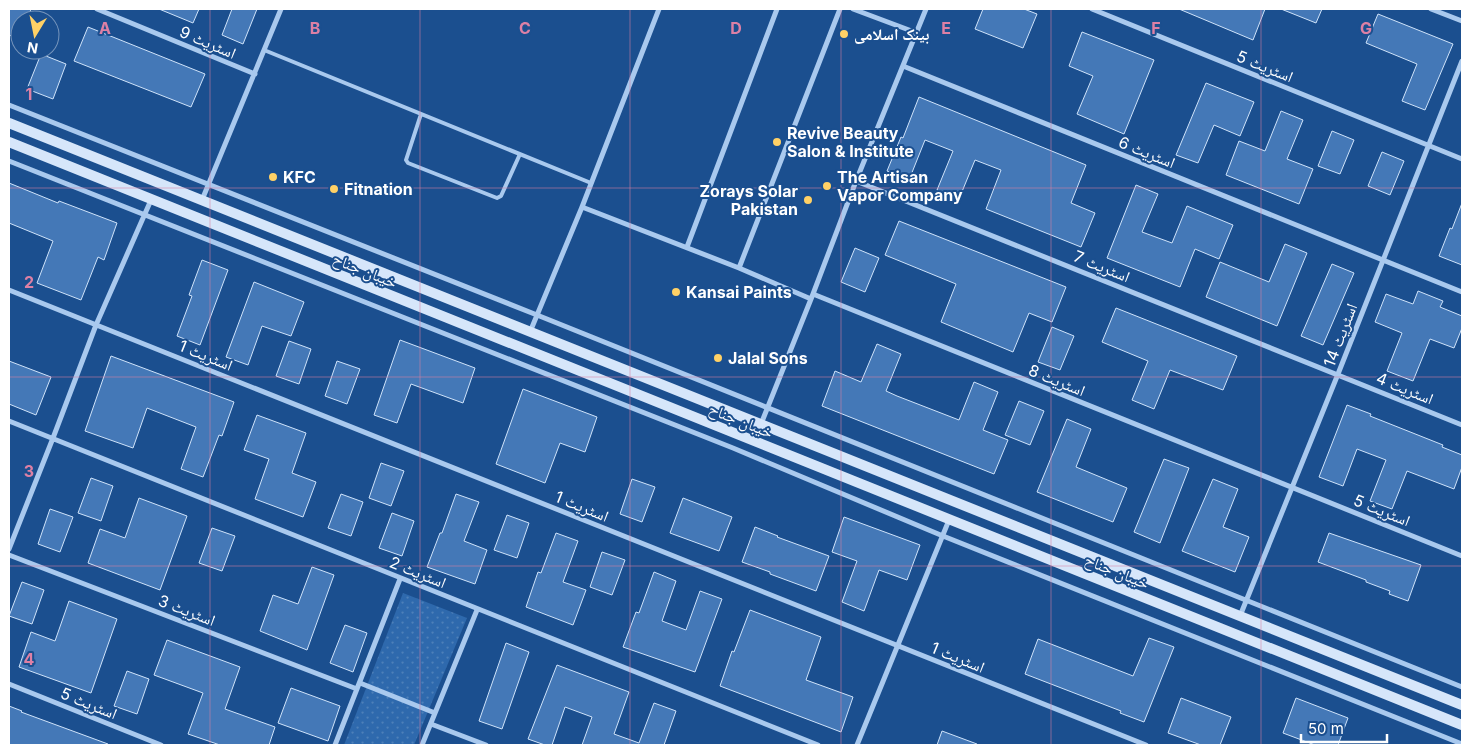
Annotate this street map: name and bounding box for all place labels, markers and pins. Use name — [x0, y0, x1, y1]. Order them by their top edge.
place label: بینک اسلامی — [854, 24, 929, 44]
marker: بینک اسلامی — [838, 28, 850, 40]
place label: Revive Beauty Salon & Institute — [787, 123, 914, 161]
marker: Revive Beauty Salon & Institute — [771, 136, 783, 148]
place label: KFC — [283, 167, 316, 187]
place label: The Artisan Vapor Company — [837, 167, 963, 205]
marker: KFC — [267, 171, 279, 183]
place label: Fitnation — [344, 179, 413, 199]
marker: The Artisan Vapor Company — [821, 180, 833, 192]
place label: Zorays Solar Pakistan — [699, 181, 798, 219]
marker: Fitnation — [328, 183, 340, 195]
marker: Zorays Solar Pakistan — [802, 194, 814, 206]
place label: Kansai Paints — [686, 282, 792, 302]
marker: Kansai Paints — [670, 286, 682, 298]
place label: Jalal Sons — [728, 348, 808, 368]
marker: Jalal Sons — [712, 352, 724, 364]

